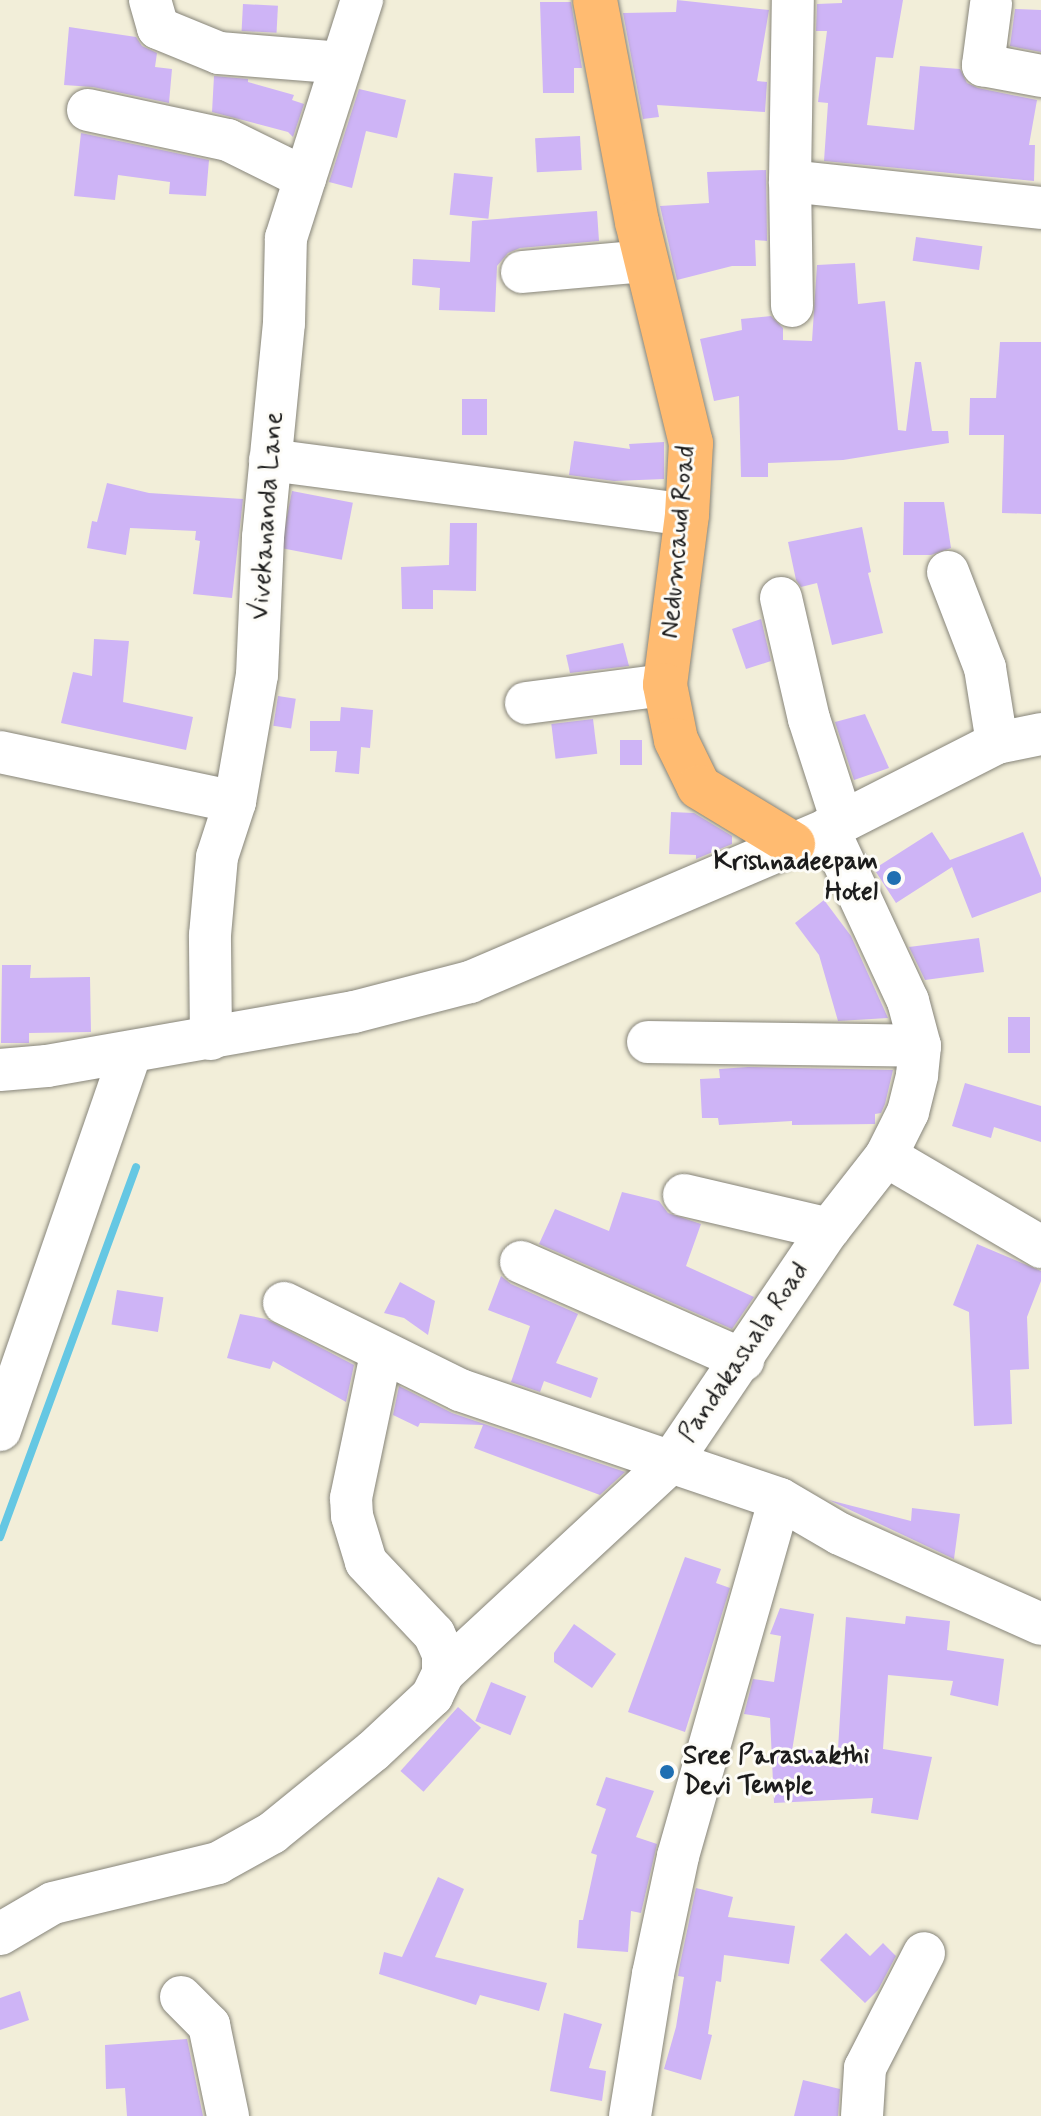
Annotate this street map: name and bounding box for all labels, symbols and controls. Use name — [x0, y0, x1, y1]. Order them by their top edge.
street label: Vivekananda Lane — [245, 412, 291, 620]
street label: Nedumcaud Road — [655, 446, 703, 638]
place label: Krishnadeepam Hotel — [713, 847, 878, 908]
marker: Krishnadeepam Hotel — [885, 869, 903, 887]
street label: Pandakashala Road — [673, 1257, 817, 1449]
place label: Sree Parashakthi Devi Temple — [683, 1741, 865, 1802]
marker: Sree Parashakthi Devi Temple — [658, 1763, 676, 1781]

